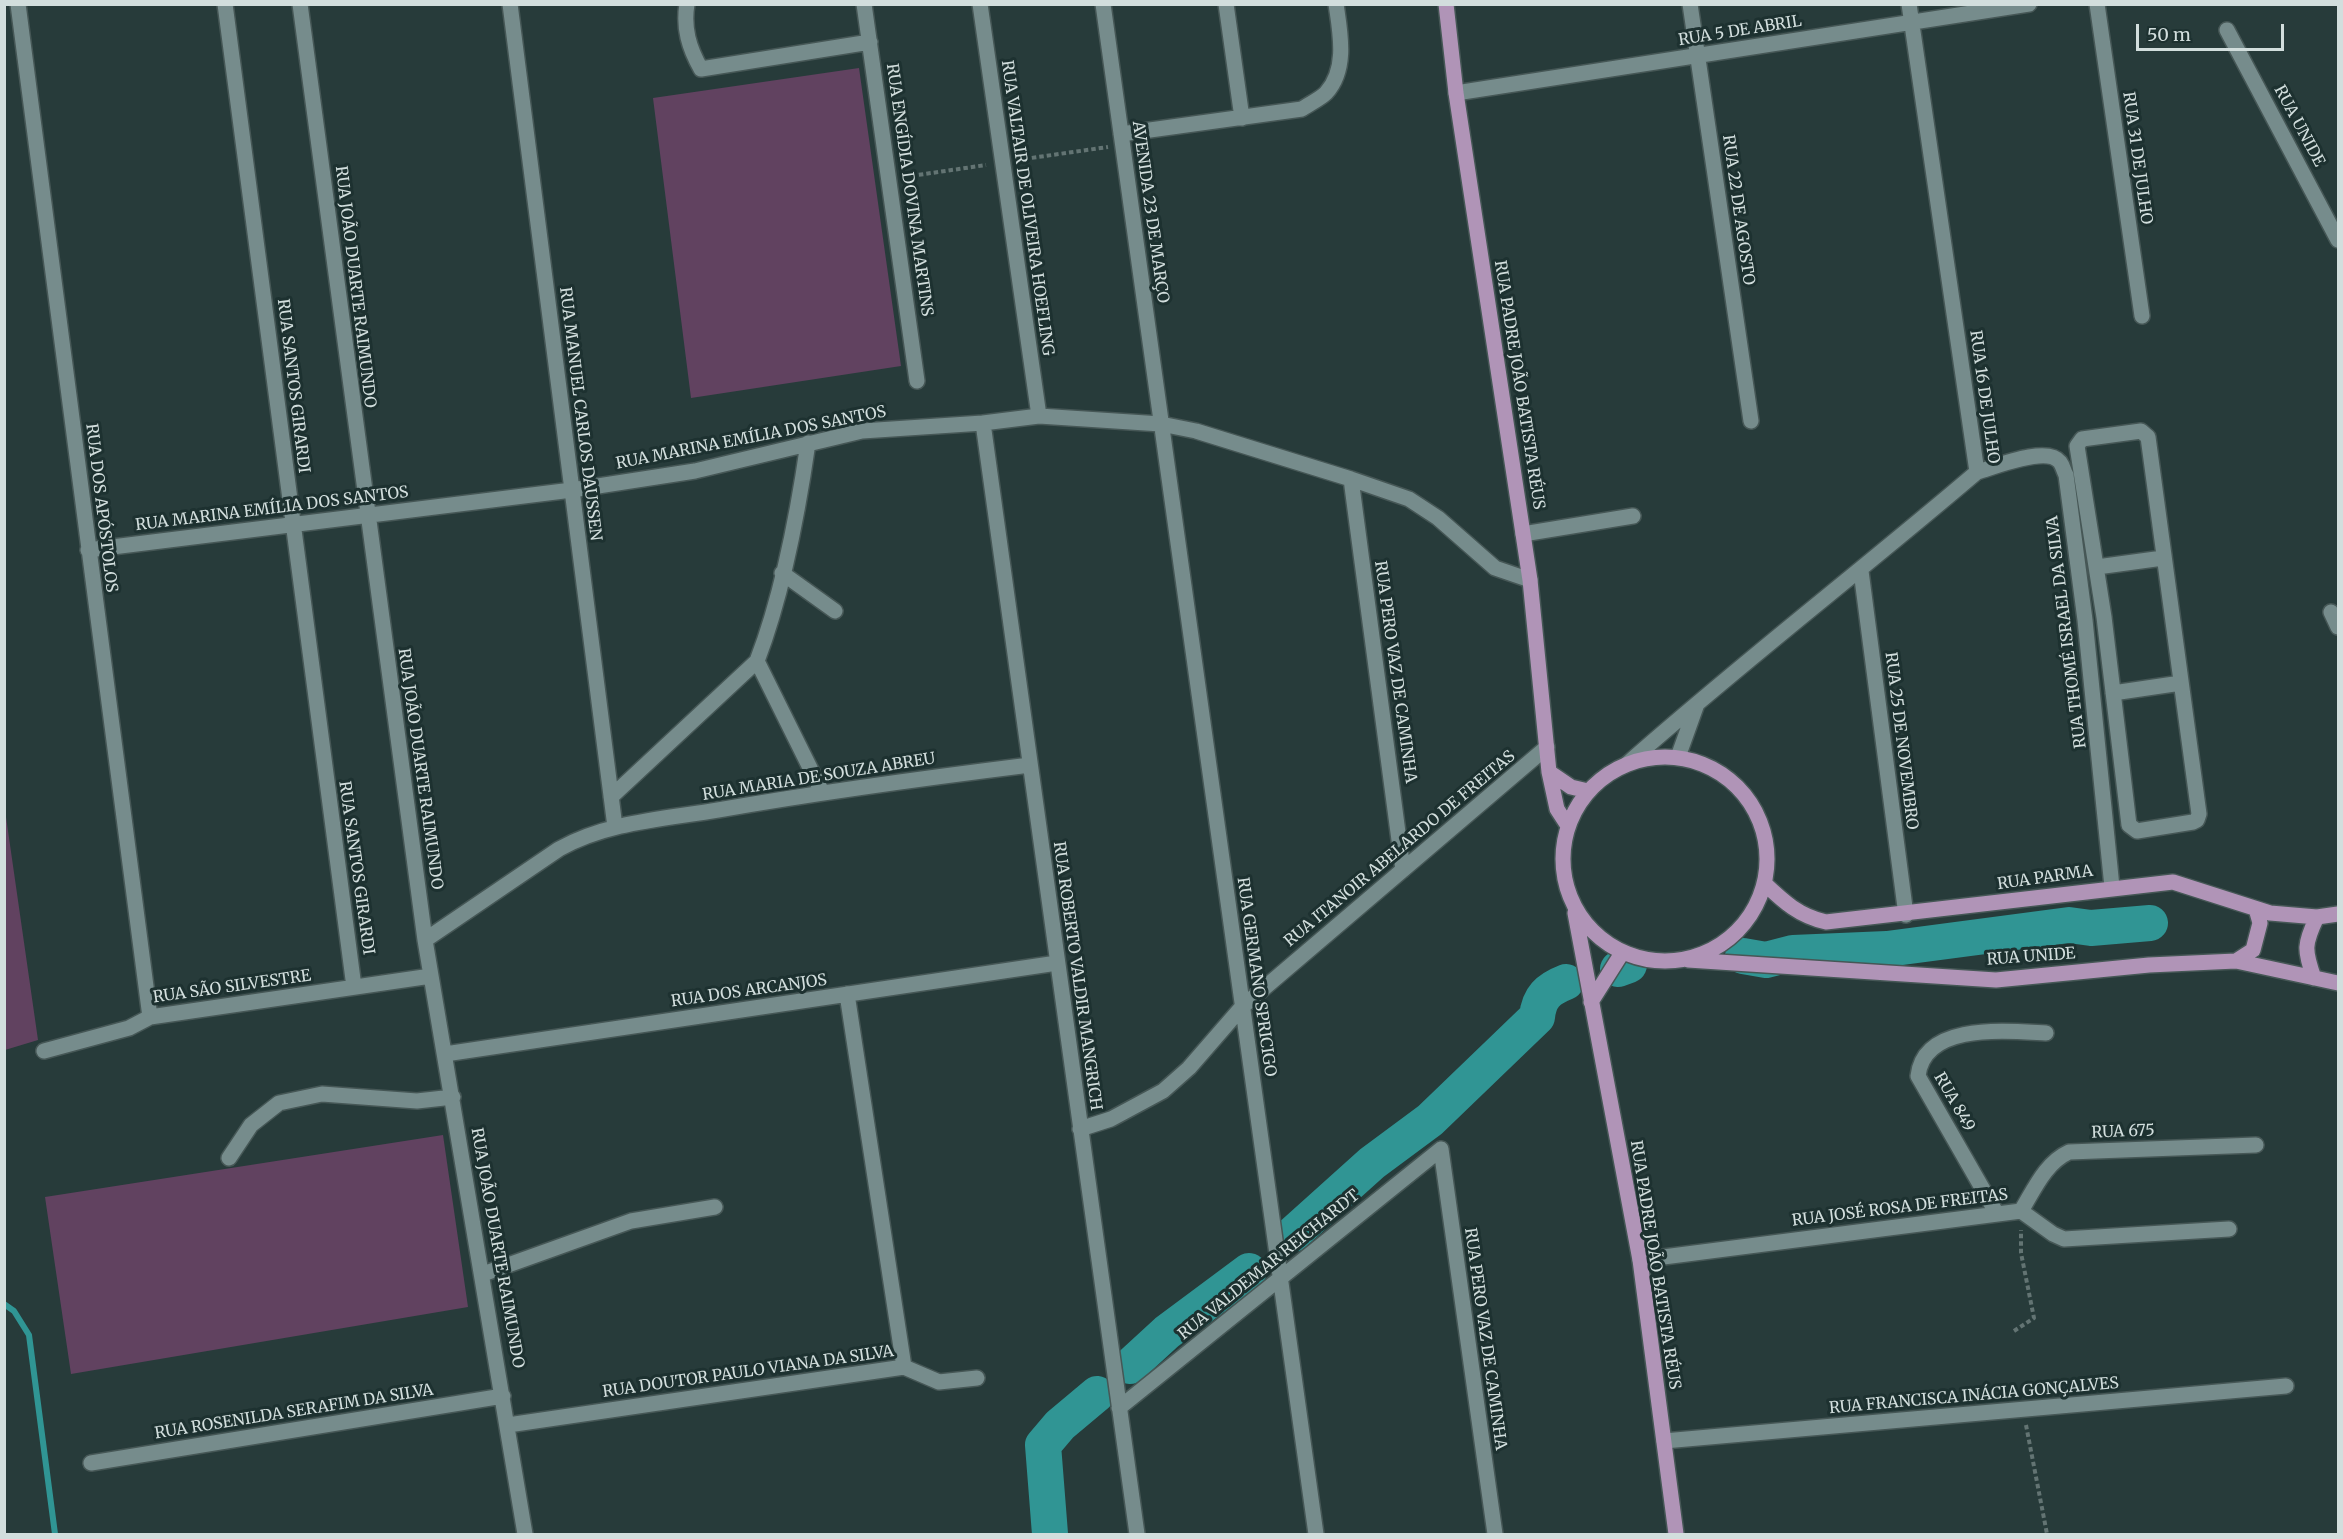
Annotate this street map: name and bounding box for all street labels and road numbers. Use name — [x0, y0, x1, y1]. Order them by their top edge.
street label: RUA 5 DE ABRIL — [1677, 12, 1803, 50]
street label: RUA VALTAIR DE OLIVEIRA HOEFLING — [997, 59, 1057, 357]
street label: RUA ENGÍDIA DOVINA MARTINS — [882, 62, 936, 318]
street label: RUA UNIDE — [2270, 82, 2328, 170]
street label: RUA 31 DE JULHO — [2118, 90, 2156, 226]
street label: AVENIDA 23 DE MARÇO — [1128, 120, 1172, 304]
street label: RUA 22 DE AGOSTO — [1718, 134, 1758, 286]
street label: RUA JOÃO DUARTE RAIMUNDO — [331, 165, 379, 409]
street label: RUA PADRE JOÃO BATISTA RÉUS — [1490, 259, 1548, 511]
street label: RUA MANUEL CARLOS DAUSSEN — [555, 286, 605, 542]
street label: RUA SANTOS GIRARDI — [273, 298, 313, 474]
street label: RUA 16 DE JULHO — [1965, 329, 2003, 465]
street label: RUA MARINA EMÍLIA DOS SANTOS — [614, 402, 888, 474]
street label: RUA DOS APÓSTOLOS — [81, 422, 121, 594]
street label: RUA MARINA EMÍLIA DOS SANTOS — [134, 483, 410, 535]
street label: RUA THOMÉ ISRAEL DA SILVA — [2043, 515, 2091, 749]
street label: RUA PERO VAZ DE CAMINHA — [1370, 560, 1420, 784]
street label: RUA JOÃO DUARTE RAIMUNDO — [394, 647, 446, 891]
street label: RUA 25 DE NOVEMBRO — [1881, 651, 1921, 831]
street label: RUA ITANOIR ABELARDO DE FREITAS — [1281, 747, 1519, 951]
street label: RUA MARIA DE SOUZA ABREU — [701, 749, 937, 805]
street label: RUA SANTOS GIRARDI — [334, 780, 378, 956]
street label: RUA ROBERTO VALDIR MANGRICH — [1049, 840, 1105, 1112]
street label: RUA PARMA — [1996, 862, 2094, 894]
street label: RUA GERMANO SPRICIGO — [1232, 876, 1280, 1078]
street label: RUA UNIDE — [1986, 944, 2076, 970]
street label: RUA SÃO SILVESTRE — [152, 966, 312, 1008]
street label: RUA DOS ARCANJOS — [670, 971, 828, 1011]
street label: RUA 849 — [1929, 1069, 1979, 1135]
street label: RUA 675 — [2091, 1121, 2155, 1143]
street label: RUA JOÃO DUARTE RAIMUNDO — [466, 1126, 528, 1370]
street label: RUA PADRE JOÃO BATISTA RÉUS — [1626, 1139, 1684, 1391]
street label: RUA JOSÉ ROSA DE FREITAS — [1791, 1185, 2009, 1231]
street label: RUA VALDEMAR REICHARDT — [1175, 1186, 1363, 1344]
street label: RUA PERO VAZ DE CAMINHA — [1460, 1227, 1510, 1451]
street label: RUA DOUTOR PAULO VIANA DA SILVA — [601, 1342, 895, 1402]
street label: RUA FRANCISCA INÁCIA GONÇALVES — [1828, 1374, 2120, 1418]
street label: RUA ROSENILDA SERAFIM DA SILVA — [153, 1380, 435, 1444]

